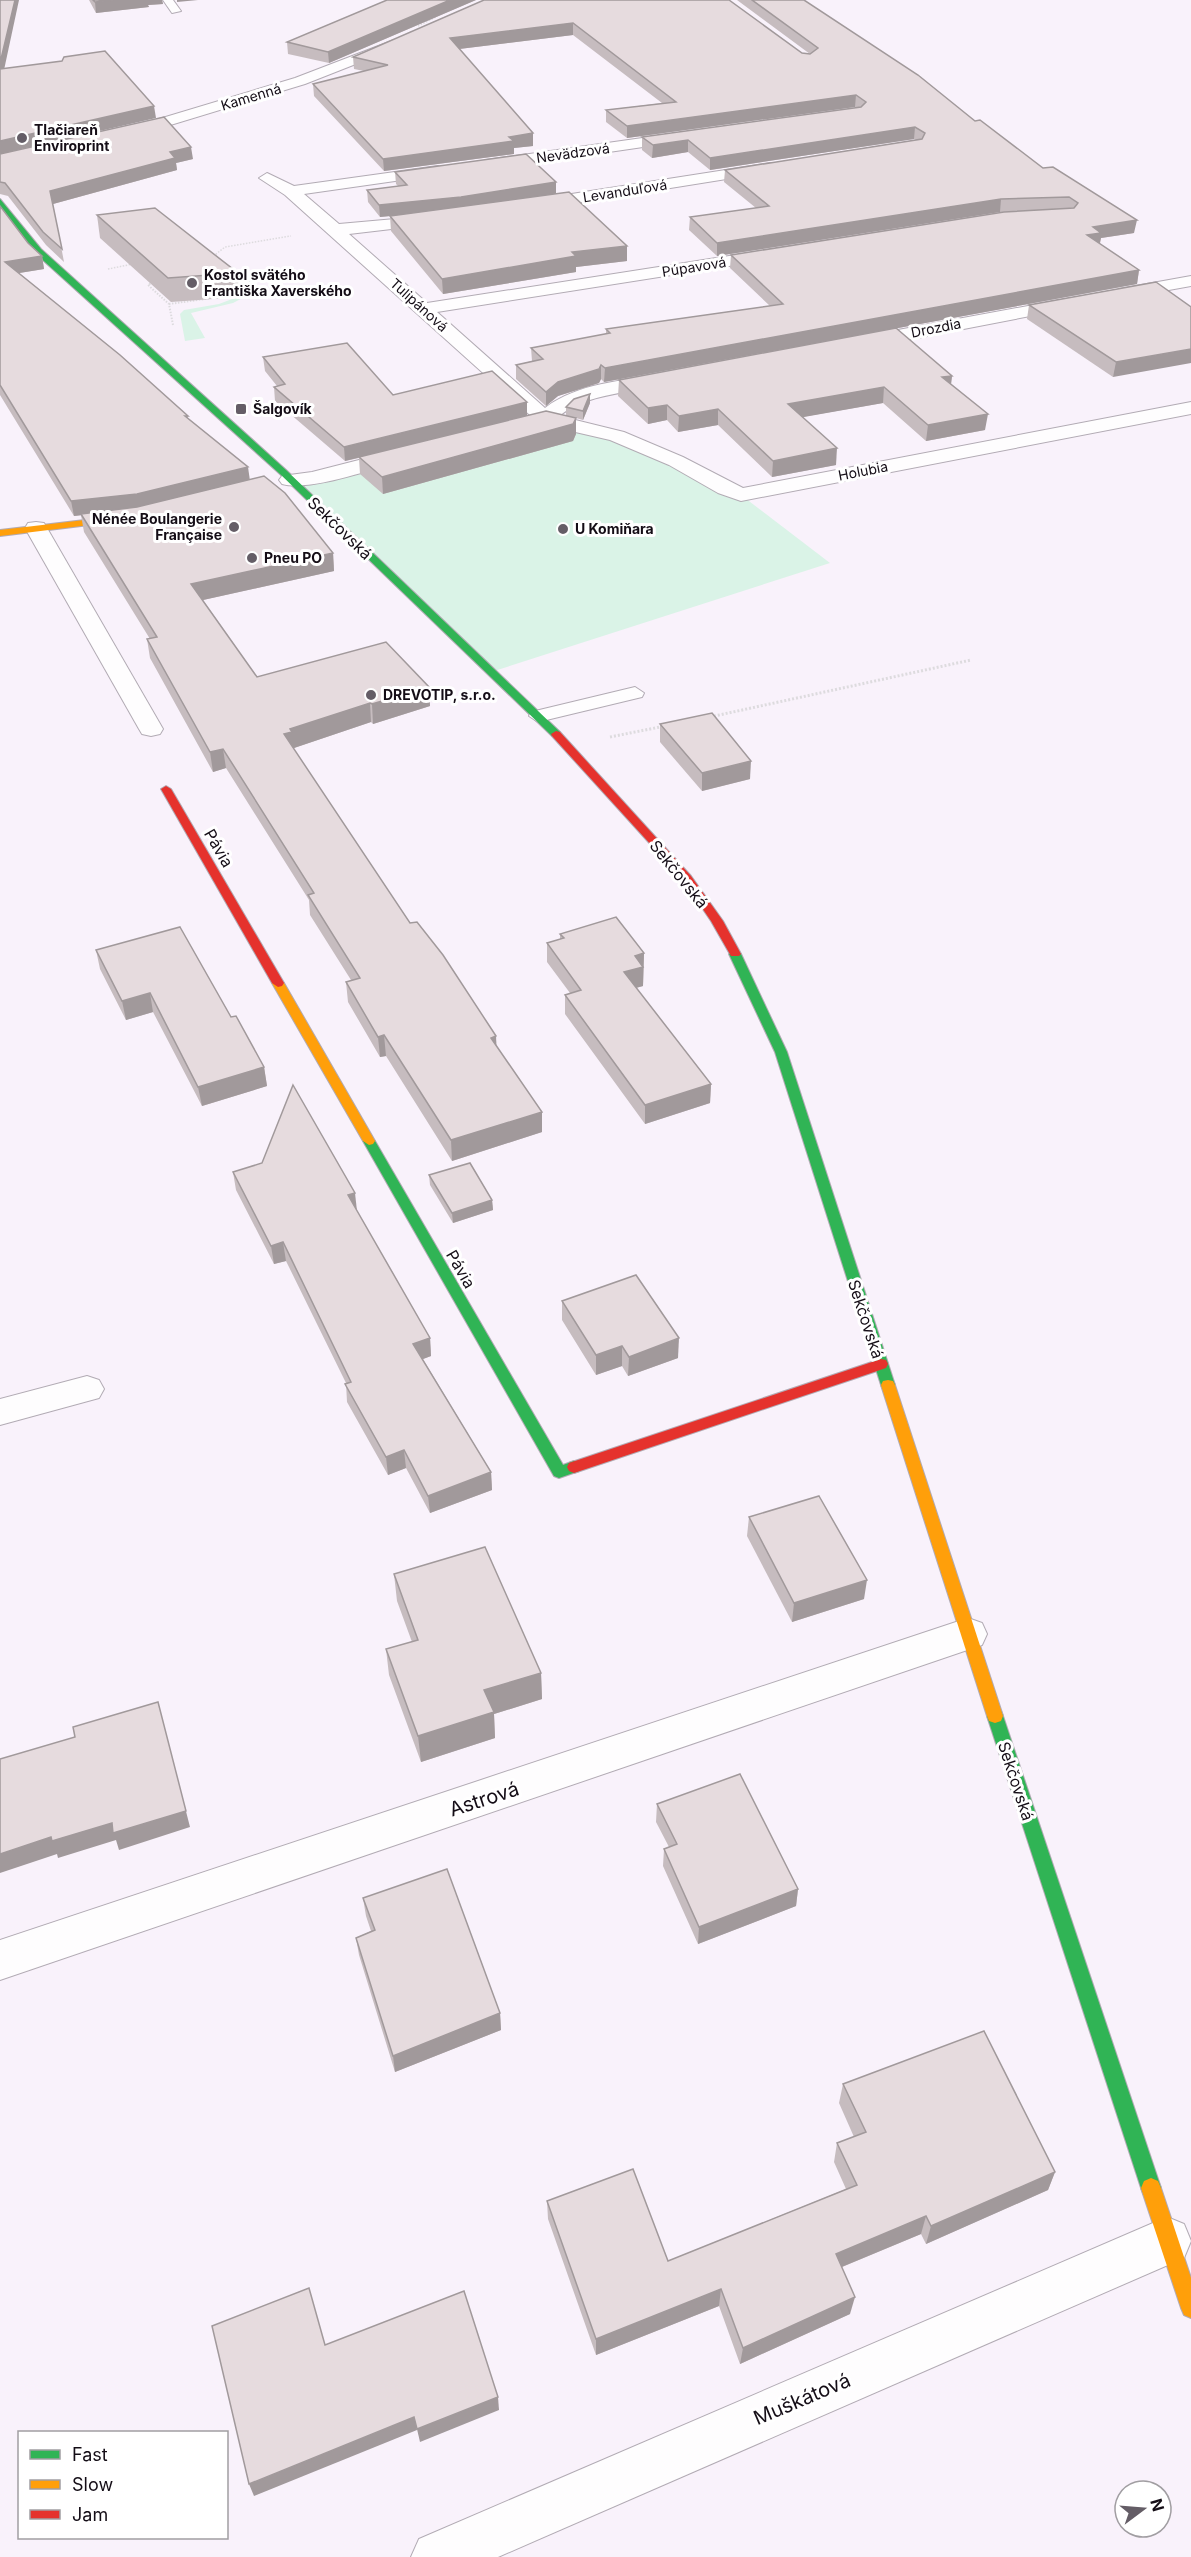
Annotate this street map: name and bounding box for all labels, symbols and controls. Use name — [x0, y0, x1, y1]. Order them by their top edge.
street label: Kamenná — [219, 79, 283, 114]
place label: Tlačiareň Enviroprint — [34, 121, 109, 154]
marker: Tlačiareň Enviroprint — [15, 131, 29, 145]
street label: Nevädzová — [535, 139, 611, 166]
street label: Levanduľová — [582, 175, 668, 206]
street label: Púpavová — [661, 253, 727, 280]
place label: Kostol svätého Františka Xaverského — [204, 266, 352, 299]
street label: Tulipánová — [387, 274, 452, 335]
marker: Kostol svätého Františka Xaverského — [185, 276, 199, 290]
street label: Drozdia — [909, 314, 962, 341]
place label: Šalgovík — [253, 400, 312, 417]
marker: Šalgovík — [234, 402, 248, 416]
street label: Holubia — [837, 457, 889, 484]
street label: Sekčovská — [304, 492, 376, 564]
place label: Nénée Boulangerie Française — [92, 510, 222, 543]
marker: Nénée Boulangerie Française — [227, 520, 241, 534]
place label: U Komiňara — [575, 520, 654, 537]
marker: U Komiňara — [556, 522, 570, 536]
place label: Pneu PO — [264, 549, 322, 566]
marker: Pneu PO — [245, 551, 259, 565]
place label: DREVOTIP, s.r.o. — [383, 686, 496, 703]
marker: DREVOTIP, s.r.o. — [364, 688, 378, 702]
street label: Pávia — [200, 825, 238, 871]
street label: Sekčovská — [646, 836, 712, 912]
street label: Pávia — [442, 1246, 480, 1292]
street label: Sekčovská — [844, 1277, 888, 1361]
street label: Sekčovská — [994, 1739, 1038, 1823]
street label: Astrová — [446, 1776, 522, 1822]
street label: Muškátová — [750, 2368, 854, 2430]
legend — [18, 2431, 228, 2539]
text: Fast — [72, 2444, 108, 2465]
text: Slow — [72, 2474, 113, 2495]
north arrow — [1113, 2479, 1173, 2539]
text: N — [1146, 2496, 1169, 2513]
text: Jam — [72, 2504, 108, 2525]

